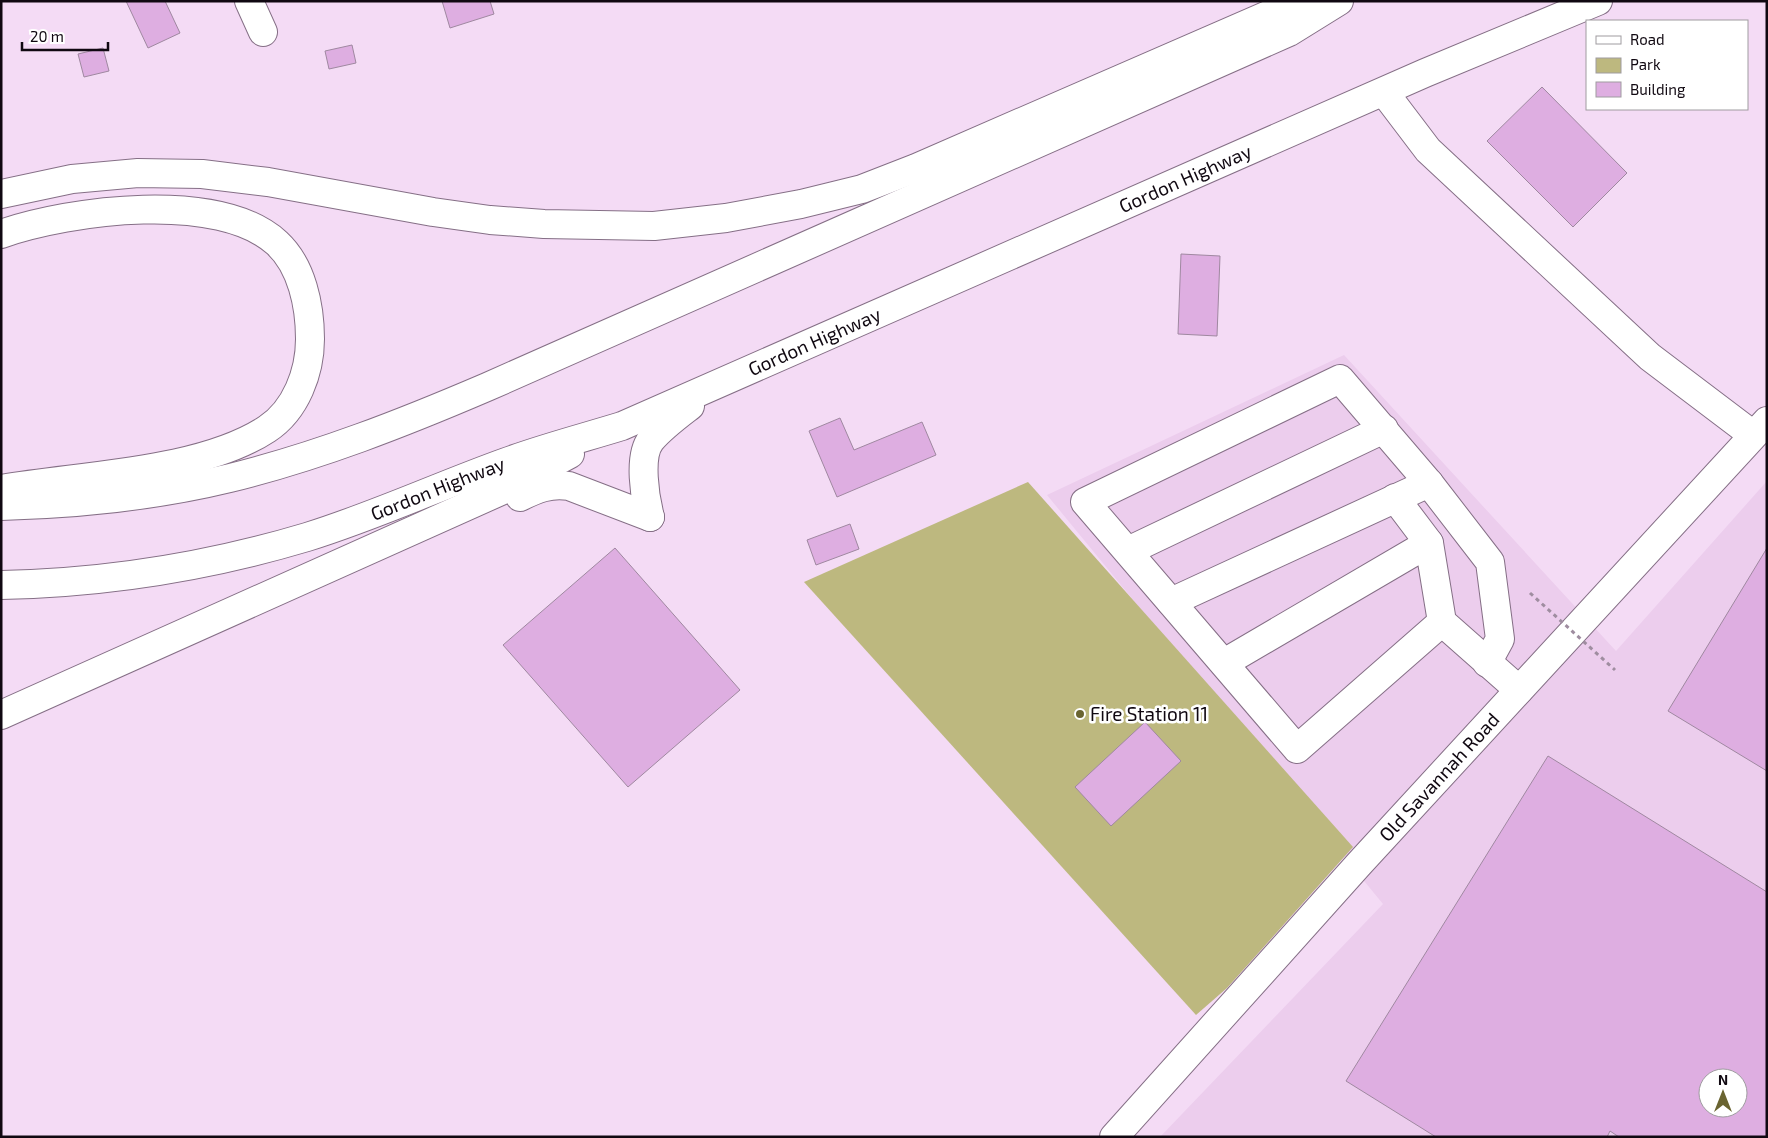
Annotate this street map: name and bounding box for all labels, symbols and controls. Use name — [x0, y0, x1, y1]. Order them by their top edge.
scale bar — [22, 20, 109, 52]
legend — [1586, 20, 1748, 110]
text: 20 m — [30, 27, 64, 45]
text: Road — [1630, 30, 1665, 48]
text: Park — [1630, 55, 1661, 73]
text: Building — [1630, 80, 1686, 98]
street label: Gordon Highway — [1115, 139, 1255, 217]
street label: Gordon Highway — [744, 302, 884, 380]
street label: Gordon Highway — [367, 451, 508, 525]
place label: Fire Station 11 — [1090, 702, 1208, 725]
marker: Fire Station 11 — [1074, 708, 1086, 720]
street label: Old Savannah Road — [1374, 708, 1504, 846]
north arrow — [1698, 1068, 1748, 1118]
text: N — [1718, 1071, 1728, 1088]

